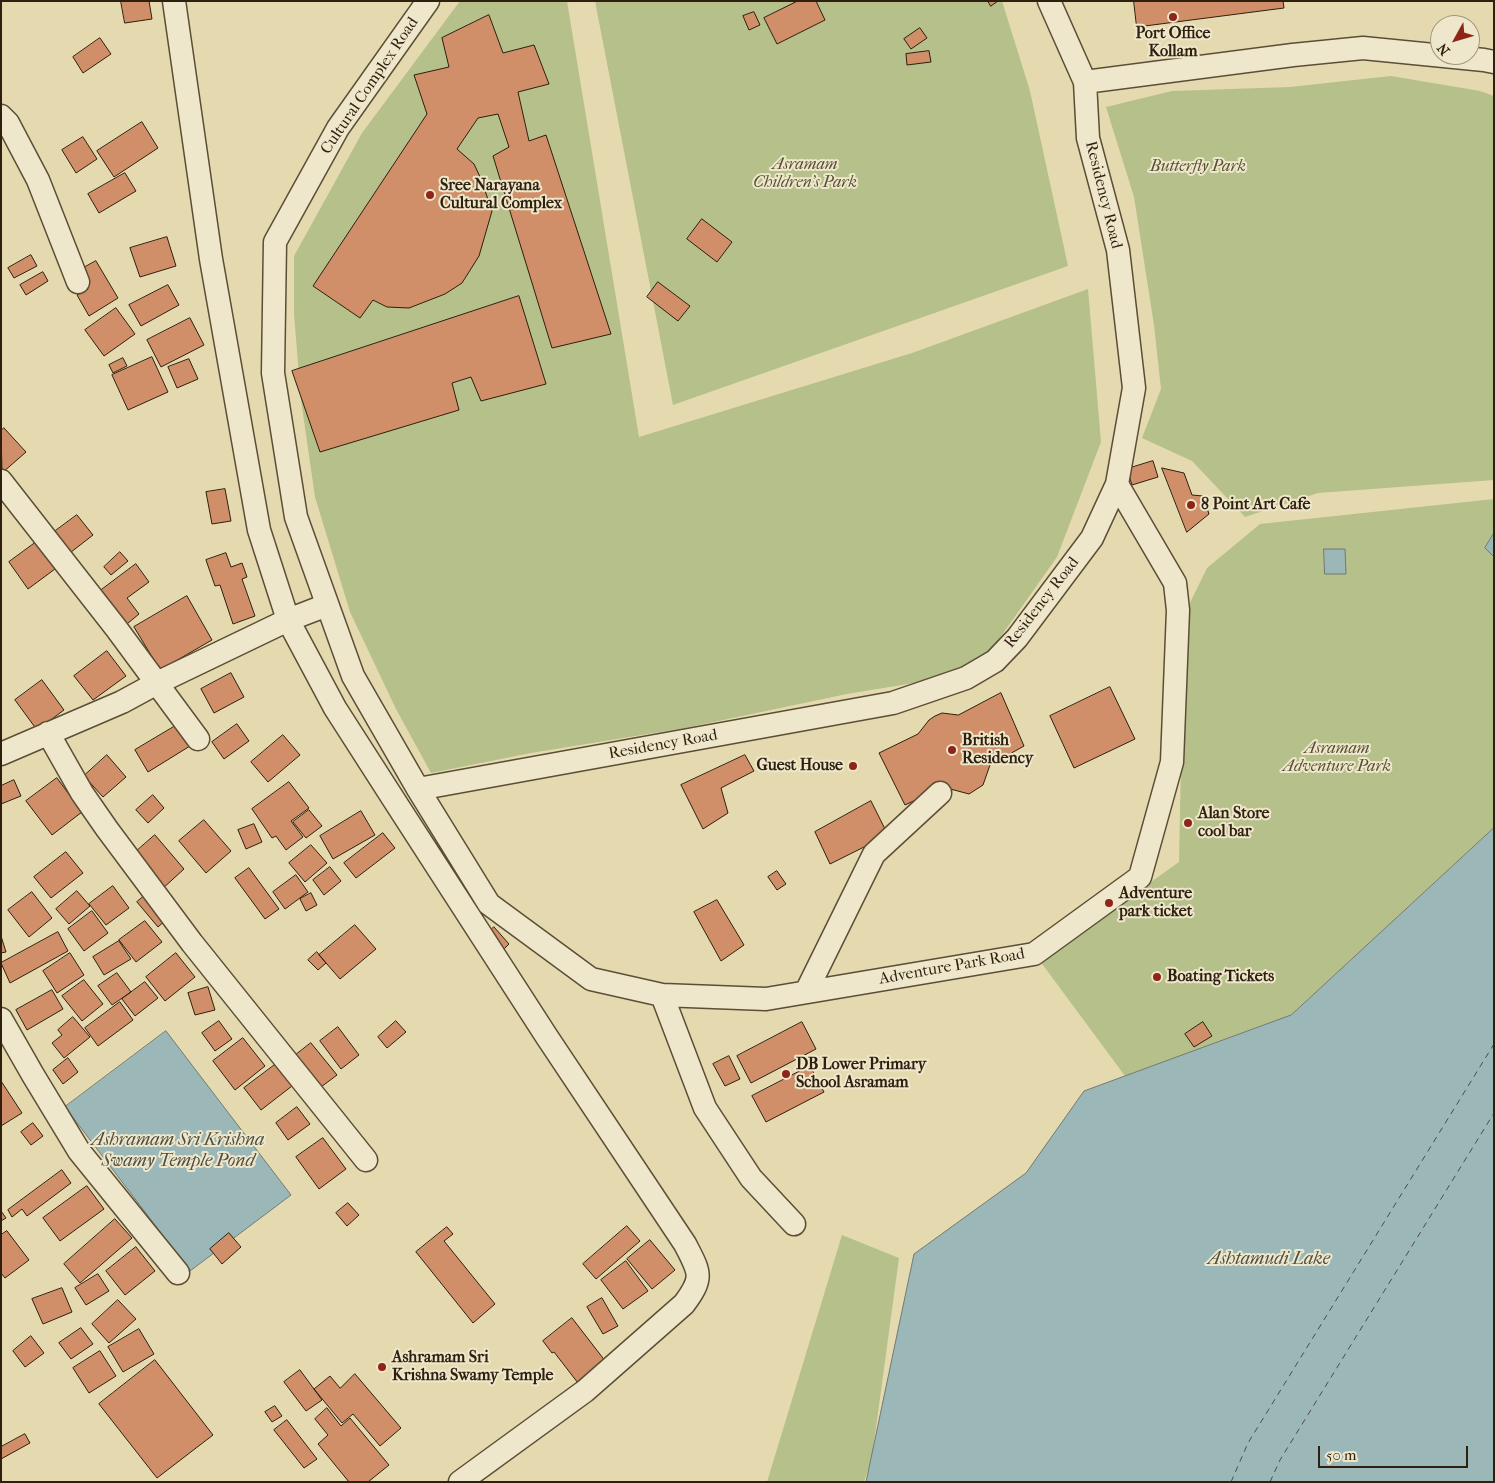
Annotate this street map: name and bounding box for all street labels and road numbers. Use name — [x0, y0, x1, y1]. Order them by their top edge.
street label: Cultural Complex Road — [317, 14, 423, 158]
street label: Residency Road — [1080, 139, 1126, 251]
street label: Residency Road — [1001, 554, 1083, 652]
street label: Residency Road — [607, 726, 719, 764]
street label: Adventure Park Road — [878, 945, 1026, 989]

